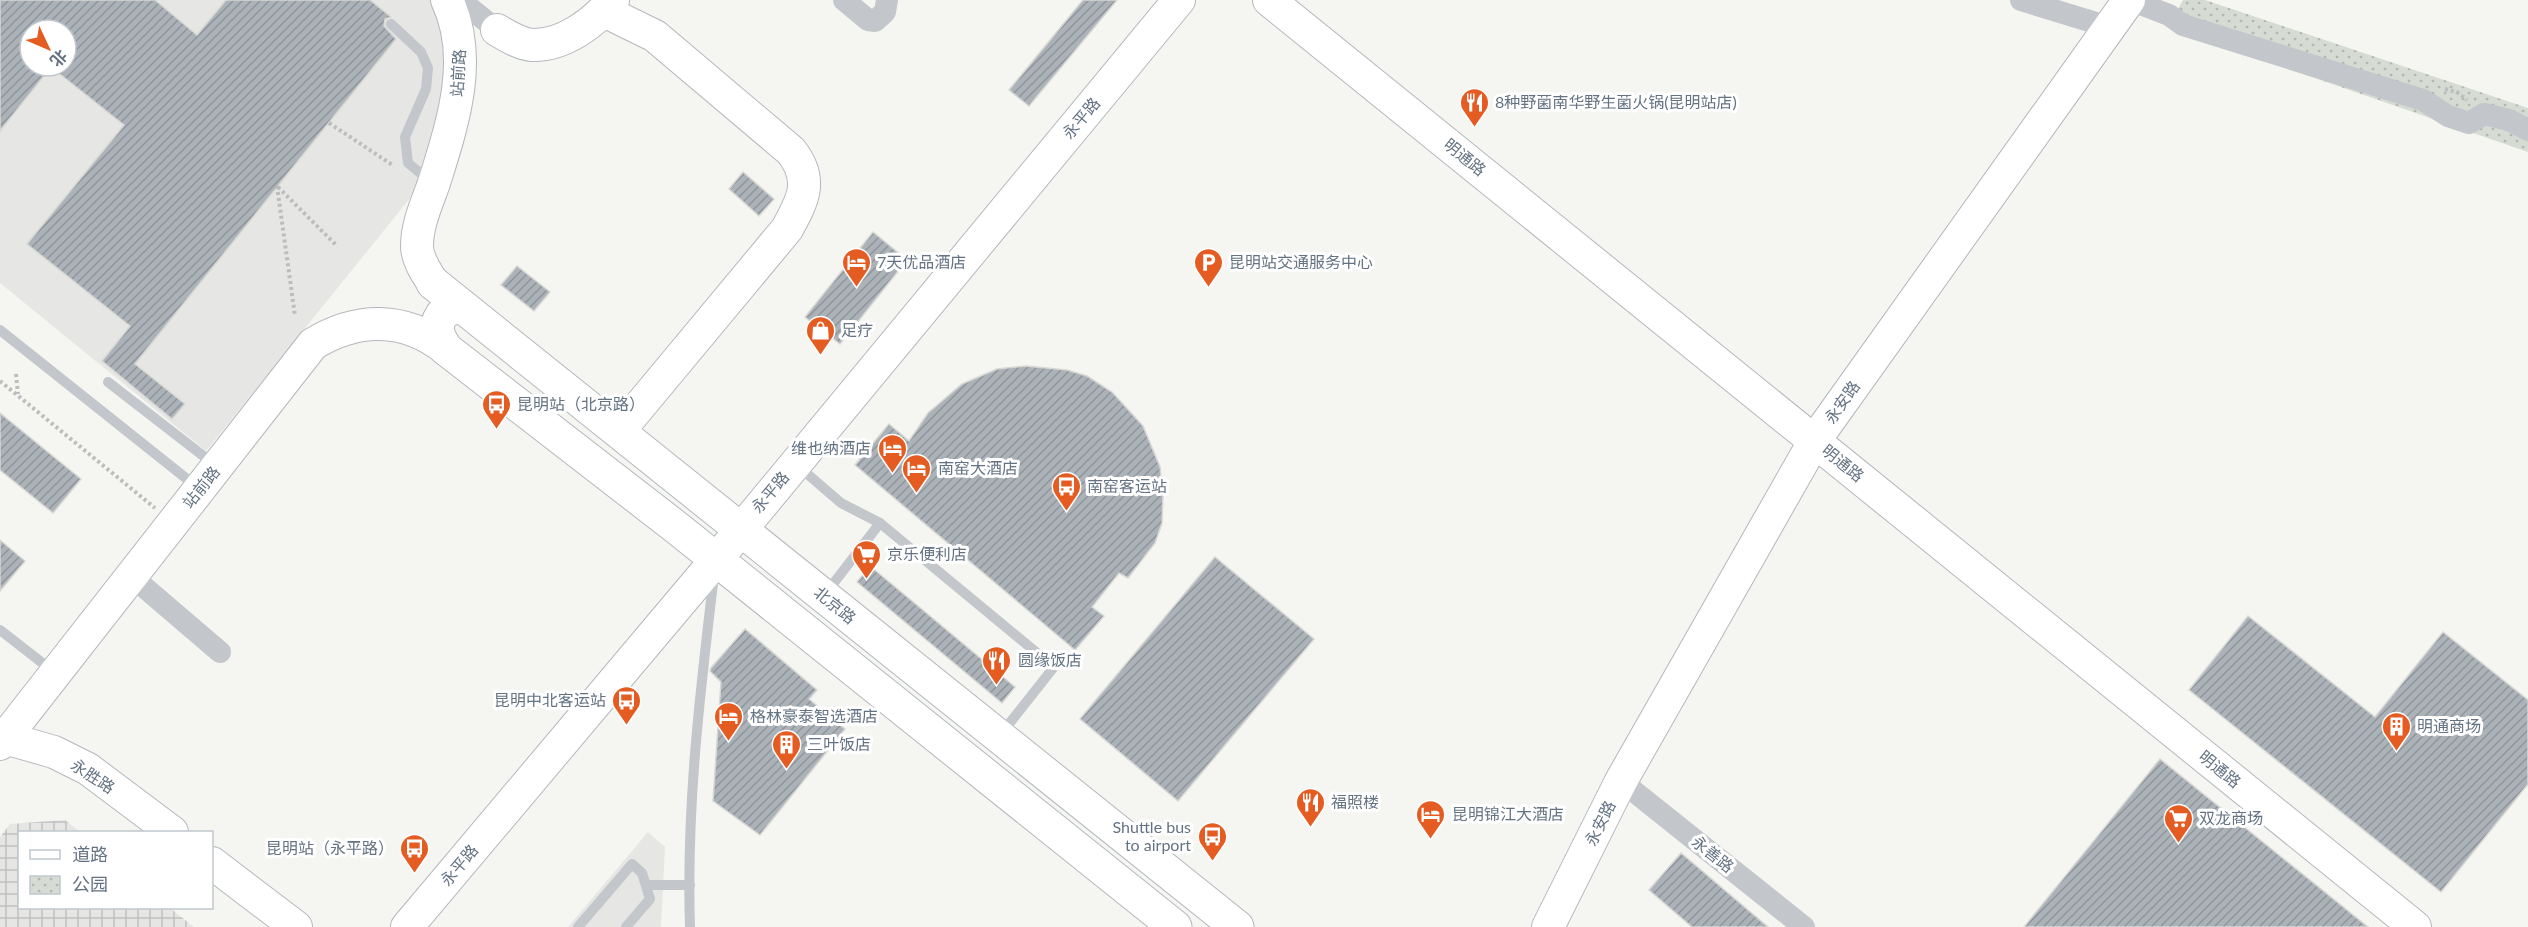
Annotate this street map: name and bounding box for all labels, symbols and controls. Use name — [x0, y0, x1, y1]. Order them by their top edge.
north arrow — [18, 18, 78, 78]
text: 北 — [47, 46, 72, 71]
street label: 站前路 — [447, 49, 468, 97]
restaurant icon: 8种野菌南华野生菌火锅(昆明站店) — [1458, 86, 1490, 128]
place label: 8种野菌南华野生菌火锅(昆明站店) — [1495, 92, 1737, 111]
street label: 永平路 — [1058, 93, 1103, 142]
street label: 明通路 — [1441, 134, 1490, 179]
hotel icon: 7天优品酒店 — [840, 246, 872, 288]
parking icon: 昆明站交通服务中心 — [1192, 246, 1224, 288]
place label: 7天优品酒店 — [877, 252, 966, 271]
place label: 昆明站交通服务中心 — [1229, 252, 1373, 271]
shop icon: 足疗 — [804, 314, 836, 356]
place label: 足疗 — [841, 320, 873, 339]
street label: 永安路 — [1820, 377, 1863, 427]
bus stop icon: 昆明站（北京路） — [480, 388, 512, 430]
place label: 昆明站（北京路） — [517, 394, 645, 413]
hotel icon: 维也纳酒店 — [876, 432, 908, 474]
place label: 维也纳酒店 — [791, 438, 871, 457]
street label: 明通路 — [1819, 440, 1868, 485]
hotel icon: 南窑大酒店 — [901, 452, 933, 494]
place label: 南窑大酒店 — [938, 458, 1018, 477]
street label: 站前路 — [178, 462, 223, 511]
street label: 永平路 — [747, 467, 792, 516]
bus stop icon: 南窑客运站 — [1050, 470, 1082, 512]
place label: 南窑客运站 — [1087, 476, 1167, 495]
supermarket icon: 京乐便利店 — [850, 538, 882, 580]
place label: 京乐便利店 — [887, 544, 967, 563]
street label: 北京路 — [811, 582, 860, 627]
restaurant icon: 圆缘饭店 — [981, 644, 1013, 686]
place label: 圆缘饭店 — [1018, 650, 1082, 669]
bus stop icon: 昆明中北客运站 — [611, 684, 643, 726]
place label: 昆明中北客运站 — [494, 690, 606, 709]
hotel icon: 格林豪泰智选酒店 — [713, 700, 745, 742]
place label: 格林豪泰智选酒店 — [750, 706, 878, 725]
building icon: 明通商场 — [2380, 710, 2412, 752]
place label: 明通商场 — [2417, 716, 2481, 735]
building icon: 三叶饭店 — [770, 728, 802, 770]
place label: 三叶饭店 — [807, 734, 871, 753]
street label: 明通路 — [2196, 746, 2245, 791]
street label: 永胜路 — [68, 755, 119, 797]
restaurant icon: 福照楼 — [1294, 786, 1326, 828]
place label: 福照楼 — [1331, 792, 1379, 811]
street label: 永安路 — [1580, 797, 1619, 849]
hotel icon: 昆明锦江大酒店 — [1415, 798, 1447, 840]
supermarket icon: 双龙商场 — [2162, 802, 2194, 844]
place label: 昆明锦江大酒店 — [1452, 804, 1564, 823]
place label: 双龙商场 — [2199, 808, 2263, 827]
place label: Shuttle bus to airport — [1113, 817, 1191, 854]
bus stop icon: Shuttle bus to airport — [1196, 820, 1228, 862]
legend — [18, 831, 213, 909]
street label: 永善路 — [1689, 831, 1738, 876]
bus stop icon: 昆明站（永平路） — [399, 832, 431, 874]
place label: 昆明站（永平路） — [266, 838, 394, 857]
street label: 永平路 — [436, 840, 481, 889]
text: 道路 — [72, 843, 108, 865]
text: 公园 — [72, 873, 108, 895]

